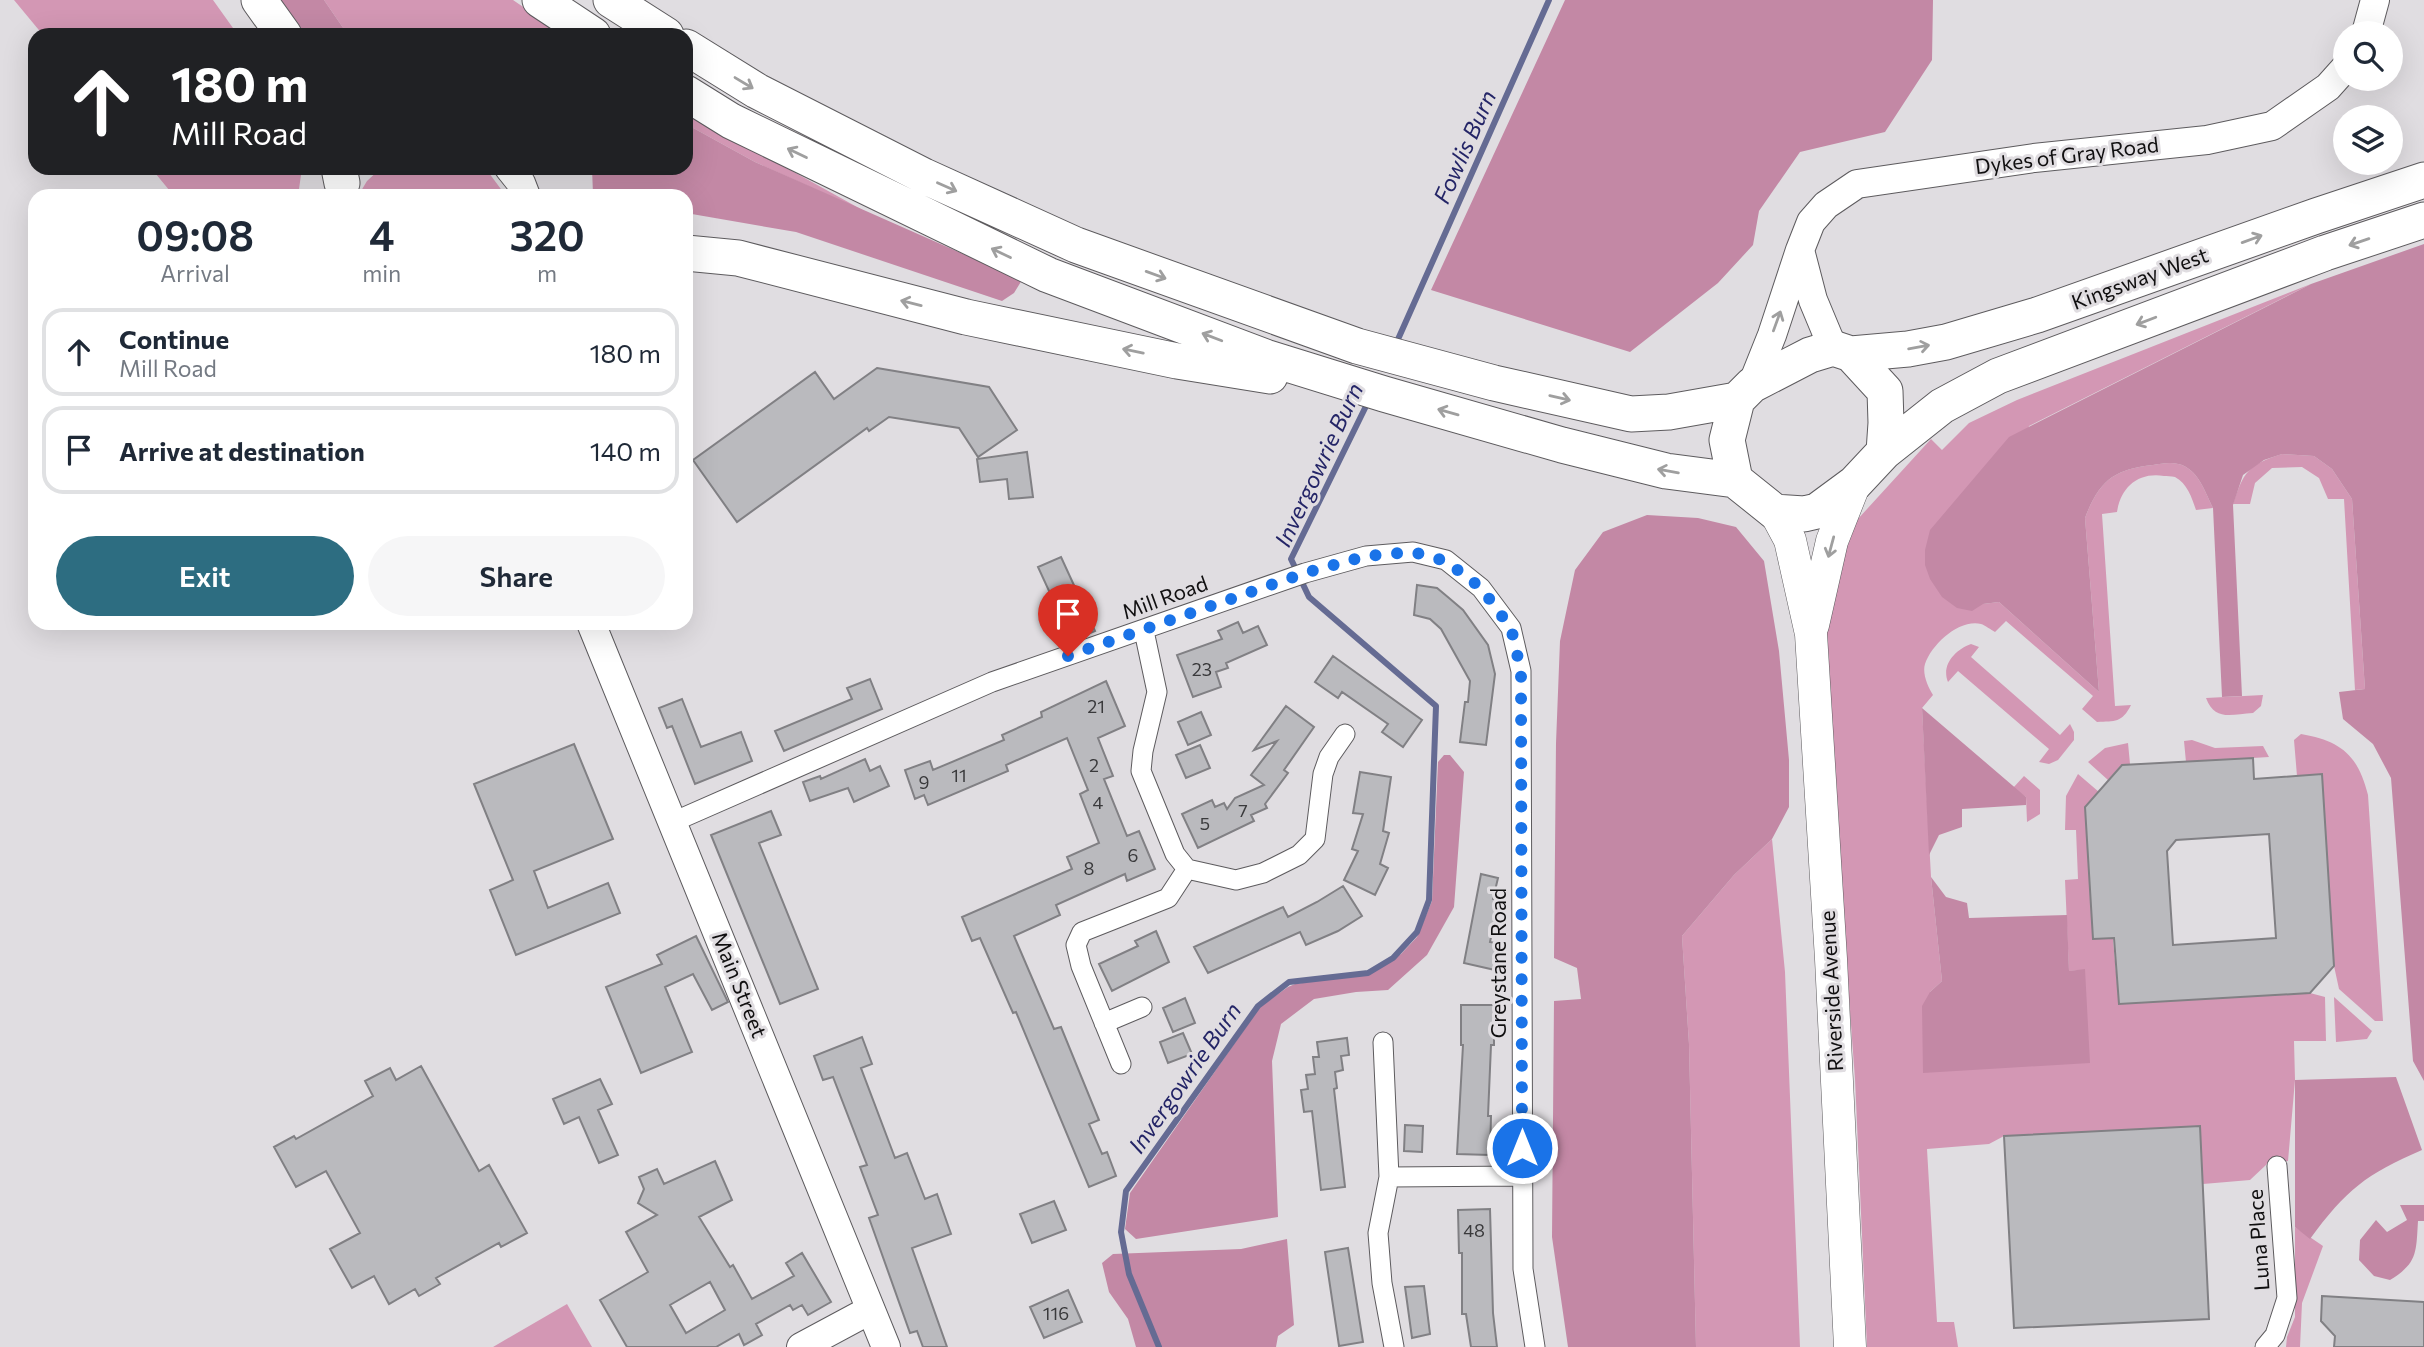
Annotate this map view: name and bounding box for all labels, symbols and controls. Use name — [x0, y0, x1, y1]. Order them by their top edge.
map controls — [2333, 21, 2403, 175]
button: search — [2333, 21, 2403, 91]
text: 180 m — [171, 52, 308, 112]
icon: ahead — [56, 56, 147, 147]
one-way arrow — [734, 76, 754, 90]
water label: Fowlis Burn — [1427, 86, 1501, 207]
button: layers — [2333, 105, 2403, 175]
text: Mill Road — [171, 112, 307, 152]
street label: Dykes of Gray Road — [1974, 131, 2160, 178]
one-way arrow — [787, 146, 808, 159]
one-way arrow — [936, 181, 957, 194]
text: 09:08 — [136, 208, 254, 260]
text: 4 — [369, 208, 395, 260]
text: 320 — [509, 208, 585, 260]
one-way arrow — [2240, 232, 2262, 244]
one-way arrow — [2349, 237, 2371, 249]
street label: Kingsway West — [2068, 241, 2211, 314]
one-way arrow — [991, 245, 1012, 259]
text: Arrival — [160, 259, 230, 287]
text: min — [362, 259, 401, 287]
text: m — [537, 259, 557, 287]
one-way arrow — [1145, 270, 1167, 282]
one-way arrow — [900, 296, 923, 309]
one-way arrow — [1772, 311, 1784, 333]
one-way arrow — [2136, 315, 2158, 328]
text: Continue — [119, 323, 229, 354]
one-way arrow — [1202, 330, 1224, 343]
icon: ahead — [60, 333, 98, 371]
text: 180 m — [589, 337, 661, 368]
one-way arrow — [1907, 340, 1930, 353]
one-way arrow — [1122, 344, 1145, 358]
text: Mill Road — [119, 354, 217, 382]
water label: Invergowrie Burn — [1268, 378, 1368, 551]
one-way arrow — [1548, 392, 1571, 405]
one-way arrow — [1437, 405, 1459, 418]
icon: arrive — [60, 431, 98, 469]
text: Arrive at destination — [119, 435, 365, 466]
text: 140 m — [590, 435, 661, 466]
one-way arrow — [1657, 463, 1680, 477]
button: Exit — [56, 536, 354, 616]
button: Share — [368, 536, 665, 616]
one-way arrow — [1824, 536, 1837, 558]
street label: Mill Road — [1118, 570, 1211, 624]
pin — [1038, 584, 1098, 656]
icon: arrive — [1049, 595, 1087, 633]
house number: 23 — [1192, 658, 1212, 680]
house number: 21 — [1087, 695, 1105, 717]
house number: 2 — [1089, 754, 1099, 776]
house number: 11 — [951, 764, 967, 786]
house number: 9 — [919, 771, 929, 793]
house number: 4 — [1093, 791, 1104, 813]
house number: 7 — [1238, 799, 1248, 821]
house number: 5 — [1200, 812, 1210, 834]
house number: 6 — [1128, 844, 1138, 866]
house number: 8 — [1084, 857, 1095, 879]
street label: Greystane Road — [1485, 888, 1510, 1038]
street label: Riverside Avenue — [1814, 910, 1847, 1072]
street label: Main Street — [708, 928, 773, 1041]
water label: Invergowrie Burn — [1122, 997, 1247, 1158]
position arrow — [1485, 1111, 1559, 1185]
street label: Luna Place — [2241, 1188, 2274, 1292]
house number: 48 — [1463, 1219, 1485, 1241]
house number: 116 — [1043, 1302, 1069, 1324]

